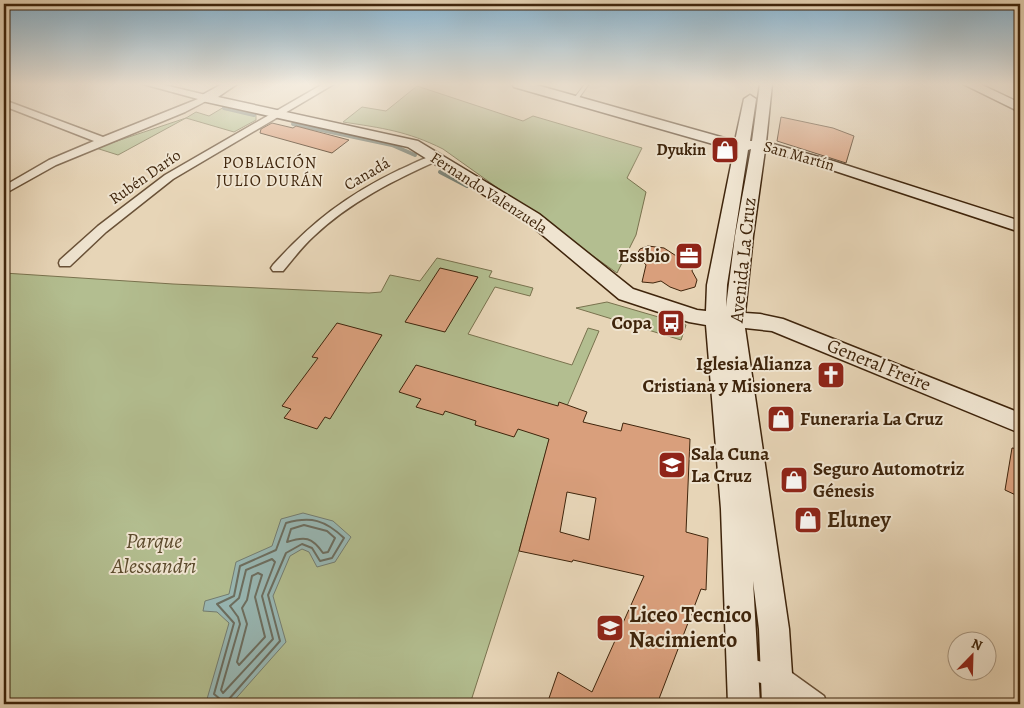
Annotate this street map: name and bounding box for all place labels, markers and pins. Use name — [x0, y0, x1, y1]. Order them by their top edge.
shop icon: Dyukin — [710, 135, 740, 165]
place label: Dyukin — [657, 139, 706, 161]
office icon: Essbio — [674, 241, 704, 271]
place label: Essbio — [618, 243, 670, 269]
bus stop icon: Copa — [656, 308, 686, 338]
place label: Copa — [611, 310, 653, 336]
place label: Iglesia Alianza Cristiana y Misionera — [642, 351, 813, 399]
church icon: Iglesia Alianza Cristiana y Misionera — [816, 360, 846, 390]
shop icon: Funeraria La Cruz — [766, 404, 796, 434]
place label: Funeraria La Cruz — [800, 406, 944, 432]
place label: Sala Cuna La Cruz — [691, 441, 770, 489]
school or university icon: Sala Cuna La Cruz — [657, 450, 687, 480]
place label: Seguro Automotriz Génesis — [813, 456, 965, 504]
shop icon: Seguro Automotriz Génesis — [779, 465, 809, 495]
shop icon: Eluney — [793, 505, 823, 535]
place label: Eluney — [827, 505, 892, 535]
place label: Liceo Tecnico Nacimiento — [629, 600, 752, 655]
school or university icon: Liceo Tecnico Nacimiento — [595, 613, 625, 643]

